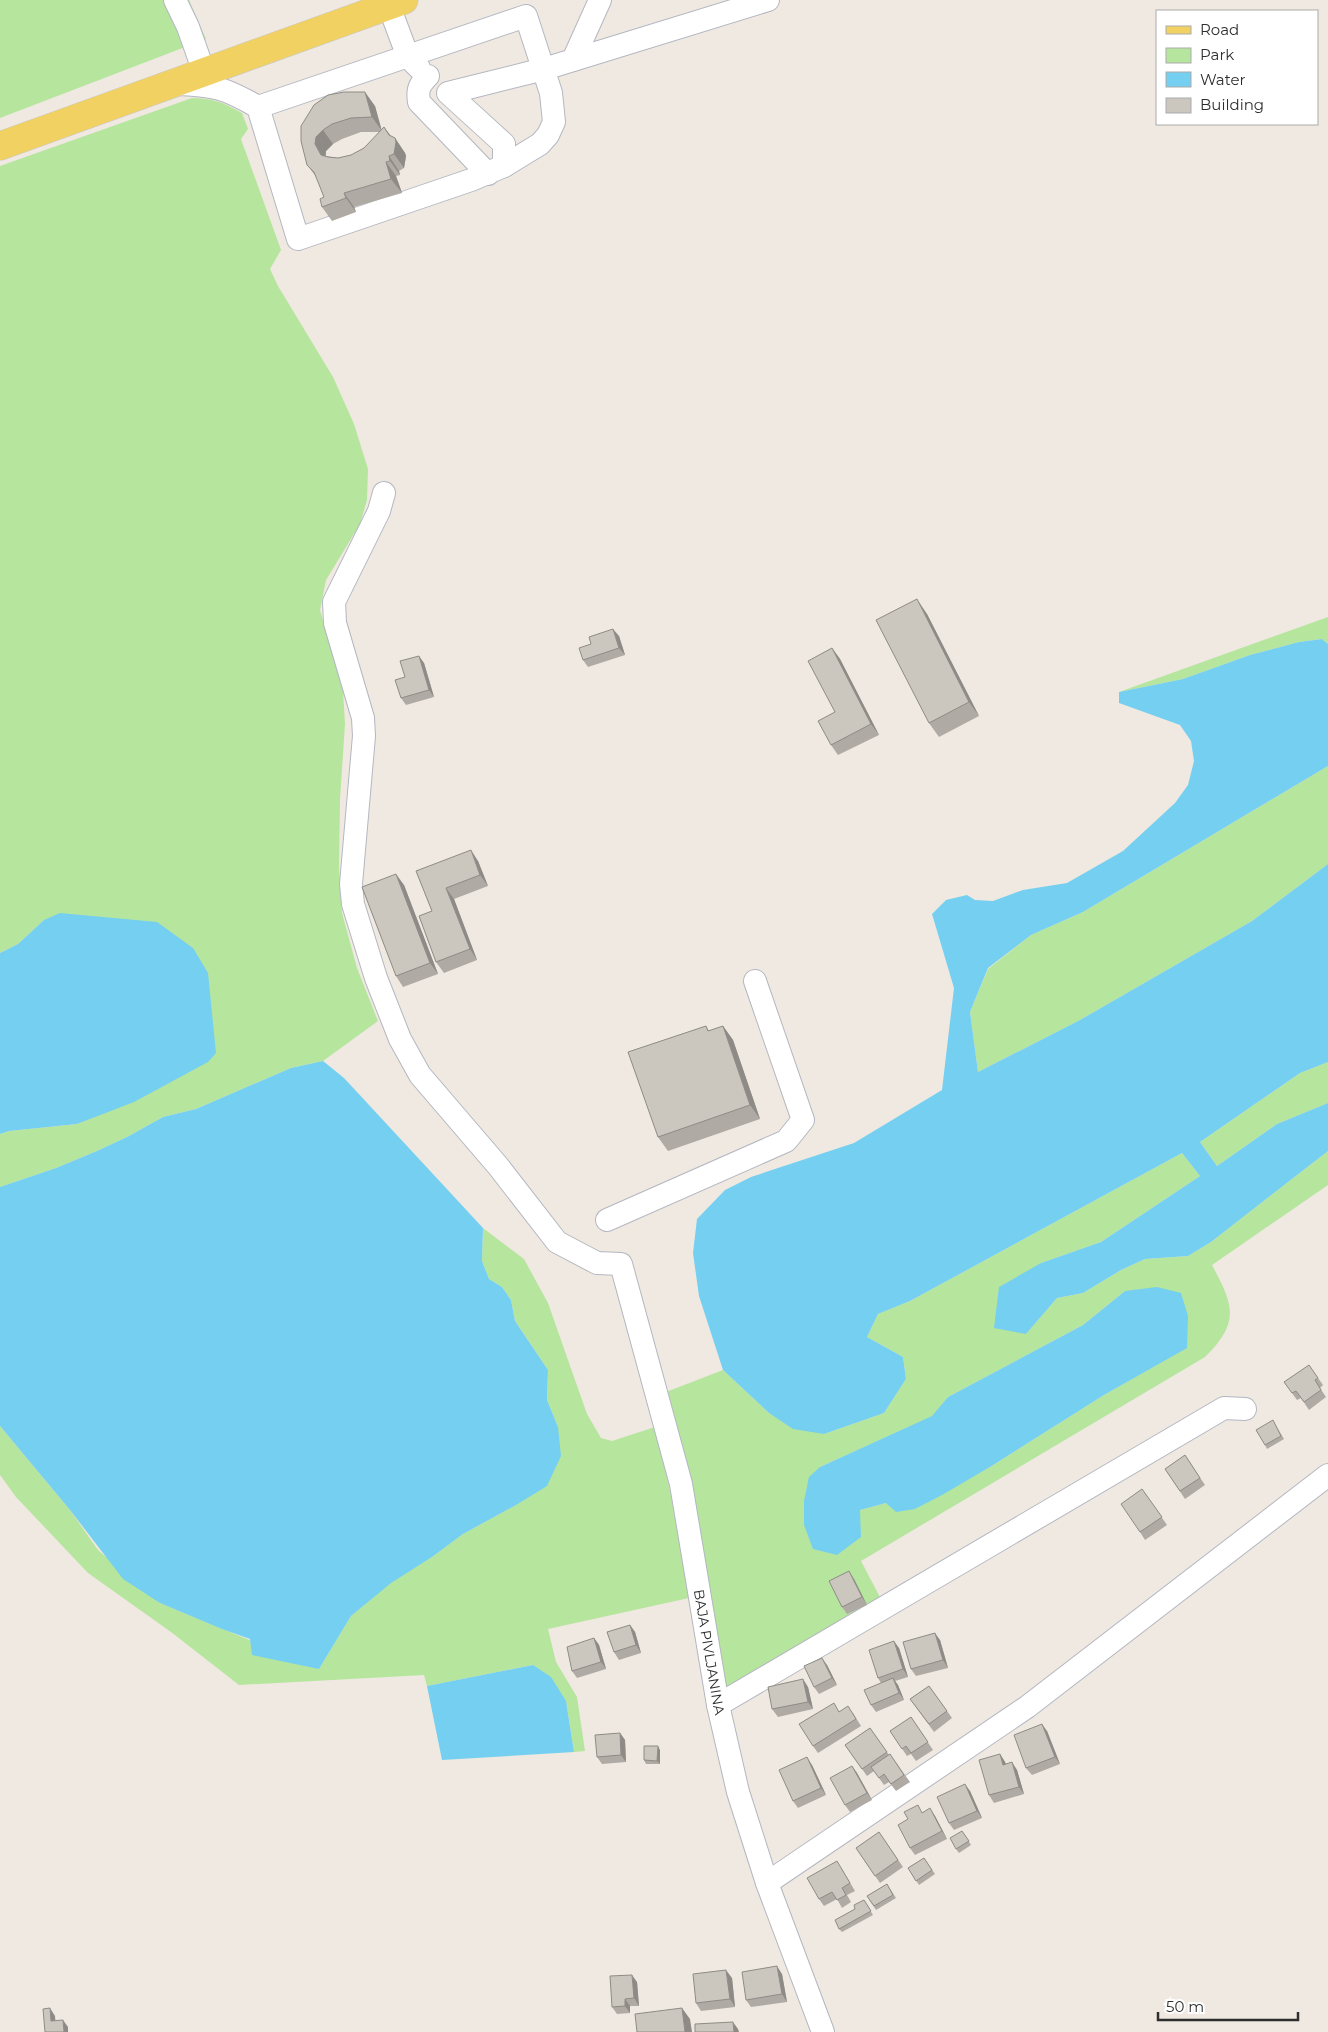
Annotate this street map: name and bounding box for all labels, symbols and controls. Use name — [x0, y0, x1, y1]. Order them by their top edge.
legend — [1156, 10, 1318, 125]
text: Road — [1200, 20, 1239, 39]
text: Park — [1200, 45, 1234, 64]
text: Water — [1200, 70, 1246, 89]
text: Building — [1200, 95, 1264, 114]
street label: BAJA PIVLJANINA — [690, 1588, 729, 1718]
scale bar — [1158, 1990, 1298, 2022]
text: 50 m — [1166, 1997, 1204, 2016]

